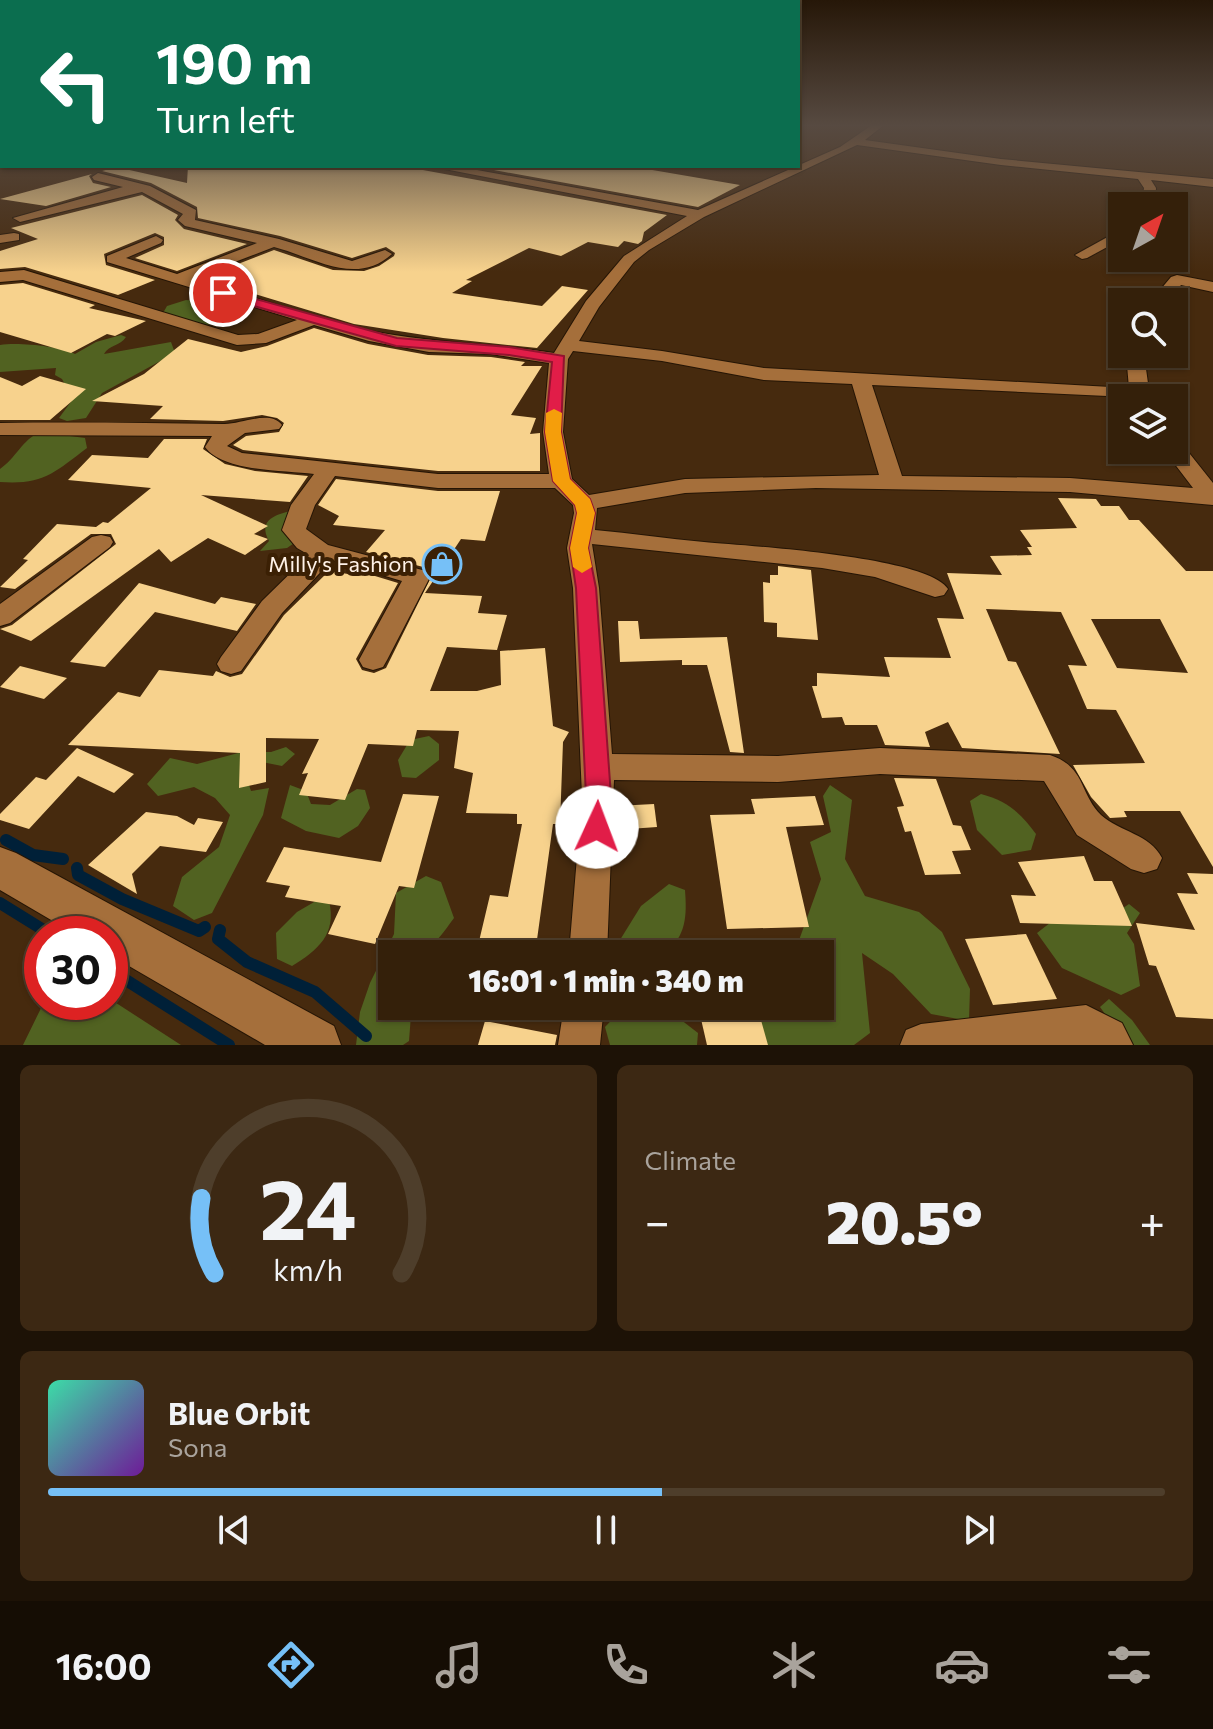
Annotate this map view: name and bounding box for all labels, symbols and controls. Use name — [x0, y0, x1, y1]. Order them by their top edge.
text: 190 m — [156, 27, 313, 96]
icon: left — [24, 32, 128, 136]
text: Turn left — [156, 96, 295, 140]
north arrow — [1108, 192, 1188, 272]
map controls — [1108, 192, 1188, 464]
pin — [189, 259, 257, 327]
icon: arrive — [201, 271, 245, 315]
button: search — [1108, 288, 1188, 368]
button: layers — [1108, 384, 1188, 464]
shop icon: Milly's Fashion — [421, 543, 463, 585]
place label: Milly's Fashion — [268, 550, 414, 577]
position arrow — [555, 785, 639, 869]
speed limit sign: 30 — [24, 916, 128, 1020]
text: 16:01 · 1 min · 340 m — [468, 961, 744, 998]
text: Climate — [645, 1144, 736, 1175]
text: 24 — [260, 1155, 357, 1257]
text: 20.5° — [826, 1183, 983, 1256]
text: − — [645, 1193, 670, 1247]
text: + — [1139, 1193, 1165, 1247]
text: km/h — [273, 1252, 343, 1287]
text: Blue Orbit — [168, 1394, 310, 1431]
text: Sona — [168, 1431, 227, 1462]
icon: previous — [212, 1508, 256, 1552]
icon: pause — [584, 1508, 628, 1552]
icon: next — [957, 1508, 1001, 1552]
icon: directions — [263, 1637, 319, 1693]
icon: music — [431, 1637, 487, 1693]
icon: phone — [598, 1637, 654, 1693]
icon: climate — [766, 1637, 822, 1693]
icon: car — [934, 1637, 990, 1693]
icon: filters — [1101, 1637, 1157, 1693]
text: 16:00 — [56, 1643, 152, 1687]

